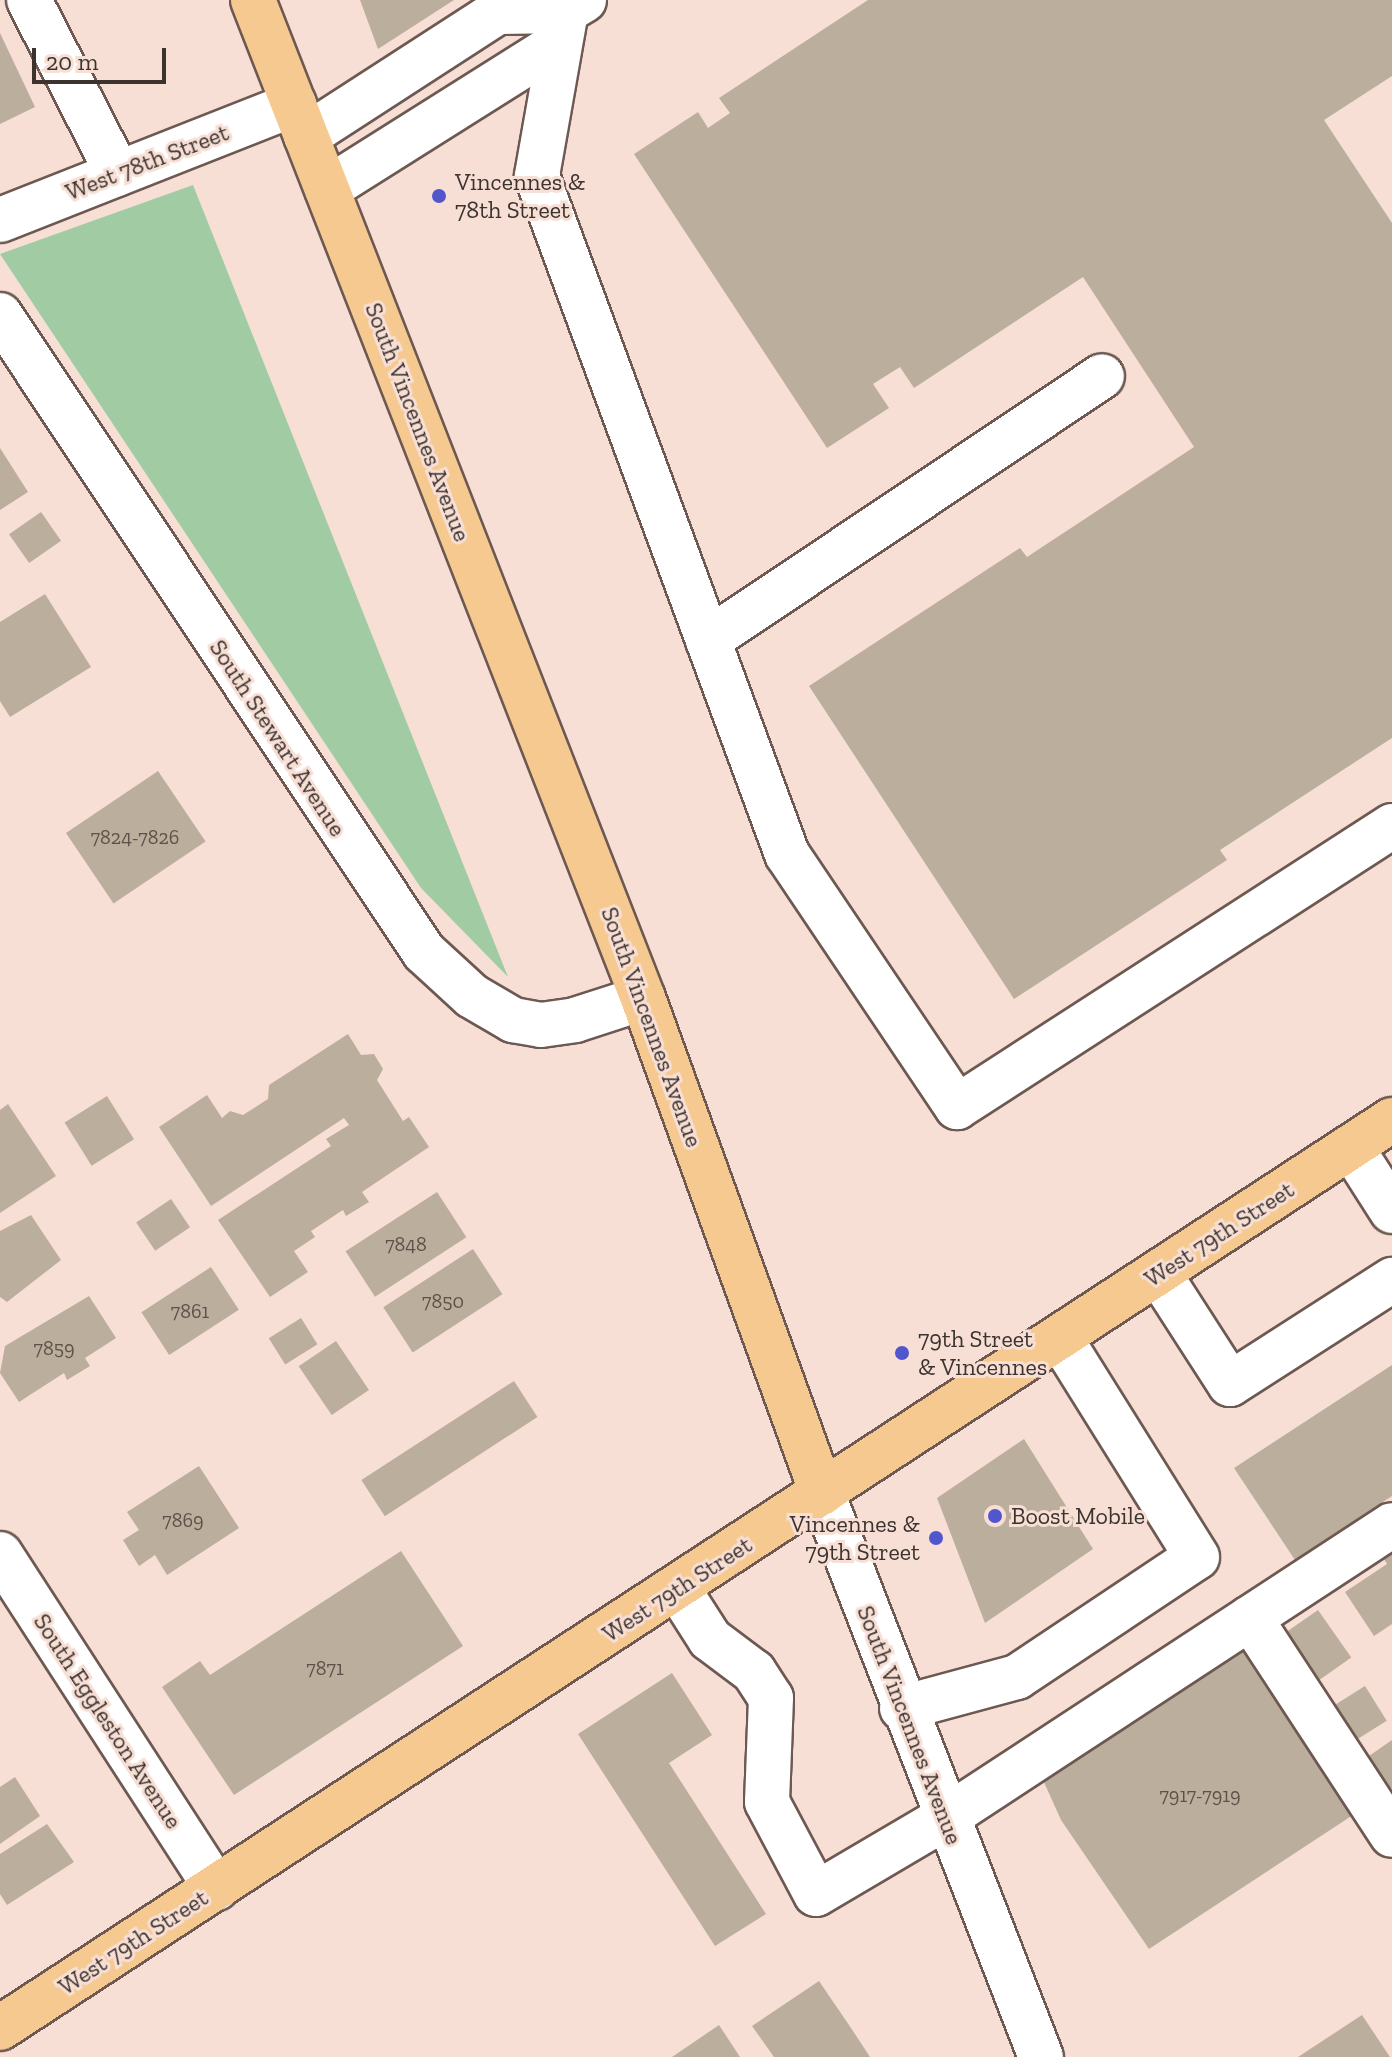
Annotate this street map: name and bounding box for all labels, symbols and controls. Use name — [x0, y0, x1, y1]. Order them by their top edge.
scale bar — [36, 32, 170, 82]
text: 20 m — [46, 47, 98, 76]
street label: West 78th Street — [61, 118, 233, 206]
place label: Vincennes & 78th Street — [455, 168, 585, 224]
marker: Vincennes & 78th Street — [430, 187, 448, 205]
street label: South Vincennes Avenue — [359, 298, 477, 546]
street label: South Stewart Avenue — [203, 634, 353, 842]
house number: 7824-7826 — [91, 825, 179, 849]
street label: South Vincennes Avenue — [595, 902, 709, 1152]
street label: West 79th Street — [1139, 1175, 1299, 1293]
house number: 7848 — [385, 1232, 427, 1256]
house number: 7850 — [422, 1289, 464, 1313]
house number: 7861 — [171, 1299, 209, 1323]
place label: 79th Street & Vincennes — [918, 1325, 1048, 1381]
house number: 7859 — [33, 1336, 75, 1360]
marker: 79th Street & Vincennes — [893, 1344, 911, 1362]
place label: Boost Mobile — [1011, 1502, 1145, 1530]
marker: Boost Mobile — [986, 1507, 1004, 1525]
house number: 7869 — [162, 1508, 204, 1532]
place label: Vincennes & 79th Street — [790, 1510, 920, 1566]
marker: Vincennes & 79th Street — [927, 1529, 945, 1547]
street label: West 79th Street — [597, 1530, 757, 1648]
street label: South Vincennes Avenue — [851, 1601, 969, 1849]
street label: South Eggleston Avenue — [27, 1608, 189, 1834]
house number: 7871 — [306, 1656, 344, 1680]
house number: 7917-7919 — [1159, 1783, 1241, 1807]
street label: West 79th Street — [53, 1883, 213, 2001]

